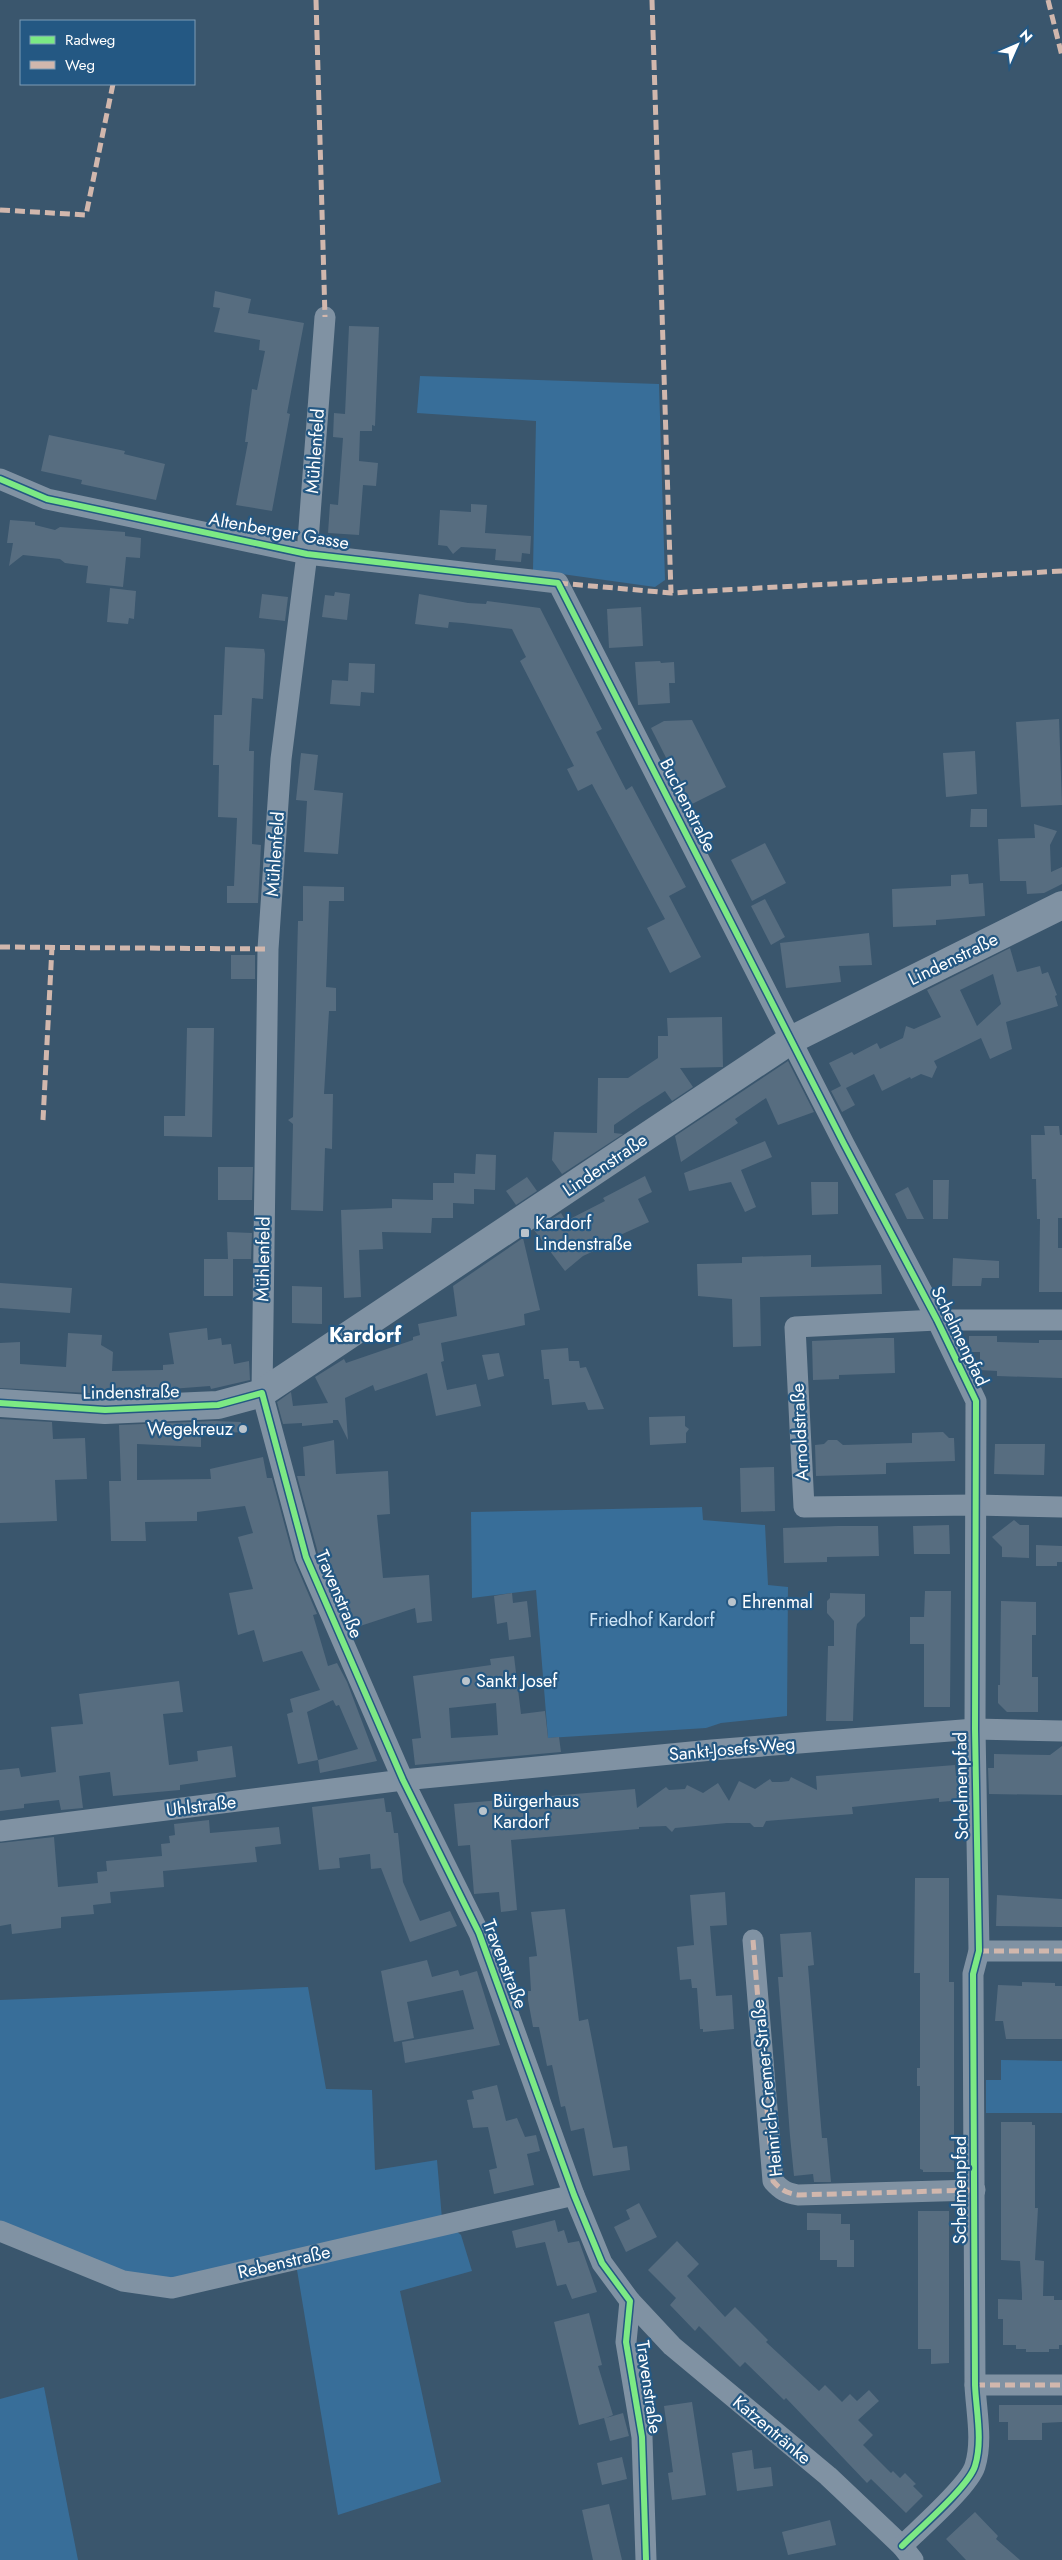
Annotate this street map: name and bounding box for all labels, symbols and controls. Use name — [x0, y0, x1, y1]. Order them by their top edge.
legend — [20, 20, 195, 85]
north arrow — [992, 20, 1042, 70]
text: N — [1015, 25, 1037, 47]
text: Radweg — [65, 29, 115, 51]
text: Weg — [65, 54, 95, 76]
street label: Mühlenfeld — [299, 408, 331, 494]
street label: Altenberger Gasse — [207, 506, 351, 556]
street label: Buchenstraße — [653, 754, 723, 856]
street label: Mühlenfeld — [259, 811, 291, 897]
street label: Lindenstraße — [904, 926, 1002, 992]
street label: Lindenstraße — [557, 1127, 653, 1203]
place label: Kardorf Lindenstraße — [535, 1210, 632, 1257]
street label: Mühlenfeld — [249, 1216, 277, 1302]
marker: Kardorf Lindenstraße — [519, 1227, 531, 1239]
street label: Schelmenpfad — [925, 1282, 995, 1390]
district label: Kardorf — [329, 1321, 402, 1350]
street label: Lindenstraße — [82, 1378, 180, 1406]
street label: Arnoldstraße — [784, 1383, 816, 1481]
place label: Wegekreuz — [147, 1416, 234, 1442]
marker: Wegekreuz — [237, 1423, 249, 1435]
street label: Travenstraße — [309, 1546, 369, 1642]
place label: Ehrenmal — [742, 1589, 813, 1615]
marker: Ehrenmal — [726, 1596, 738, 1608]
park label: Friedhof Kardorf — [589, 1607, 715, 1633]
place label: Sankt Josef — [476, 1668, 558, 1694]
marker: Sankt Josef — [460, 1675, 472, 1687]
street label: Sankt-Josefs-Weg — [668, 1731, 796, 1767]
street label: Schelmenpfad — [947, 1732, 975, 1840]
place label: Bürgerhaus Kardorf — [493, 1788, 579, 1835]
street label: Uhlstraße — [164, 1789, 238, 1823]
marker: Bürgerhaus Kardorf — [477, 1805, 489, 1817]
street label: Travenstraße — [476, 1916, 534, 2012]
street label: Heinrich-Cremer-Straße — [745, 1998, 789, 2178]
street label: Schelmenpfad — [947, 2136, 973, 2244]
street label: Rebenstraße — [235, 2239, 333, 2285]
street label: Travenstraße — [630, 2339, 668, 2435]
street label: Katzentränke — [727, 2389, 817, 2471]

